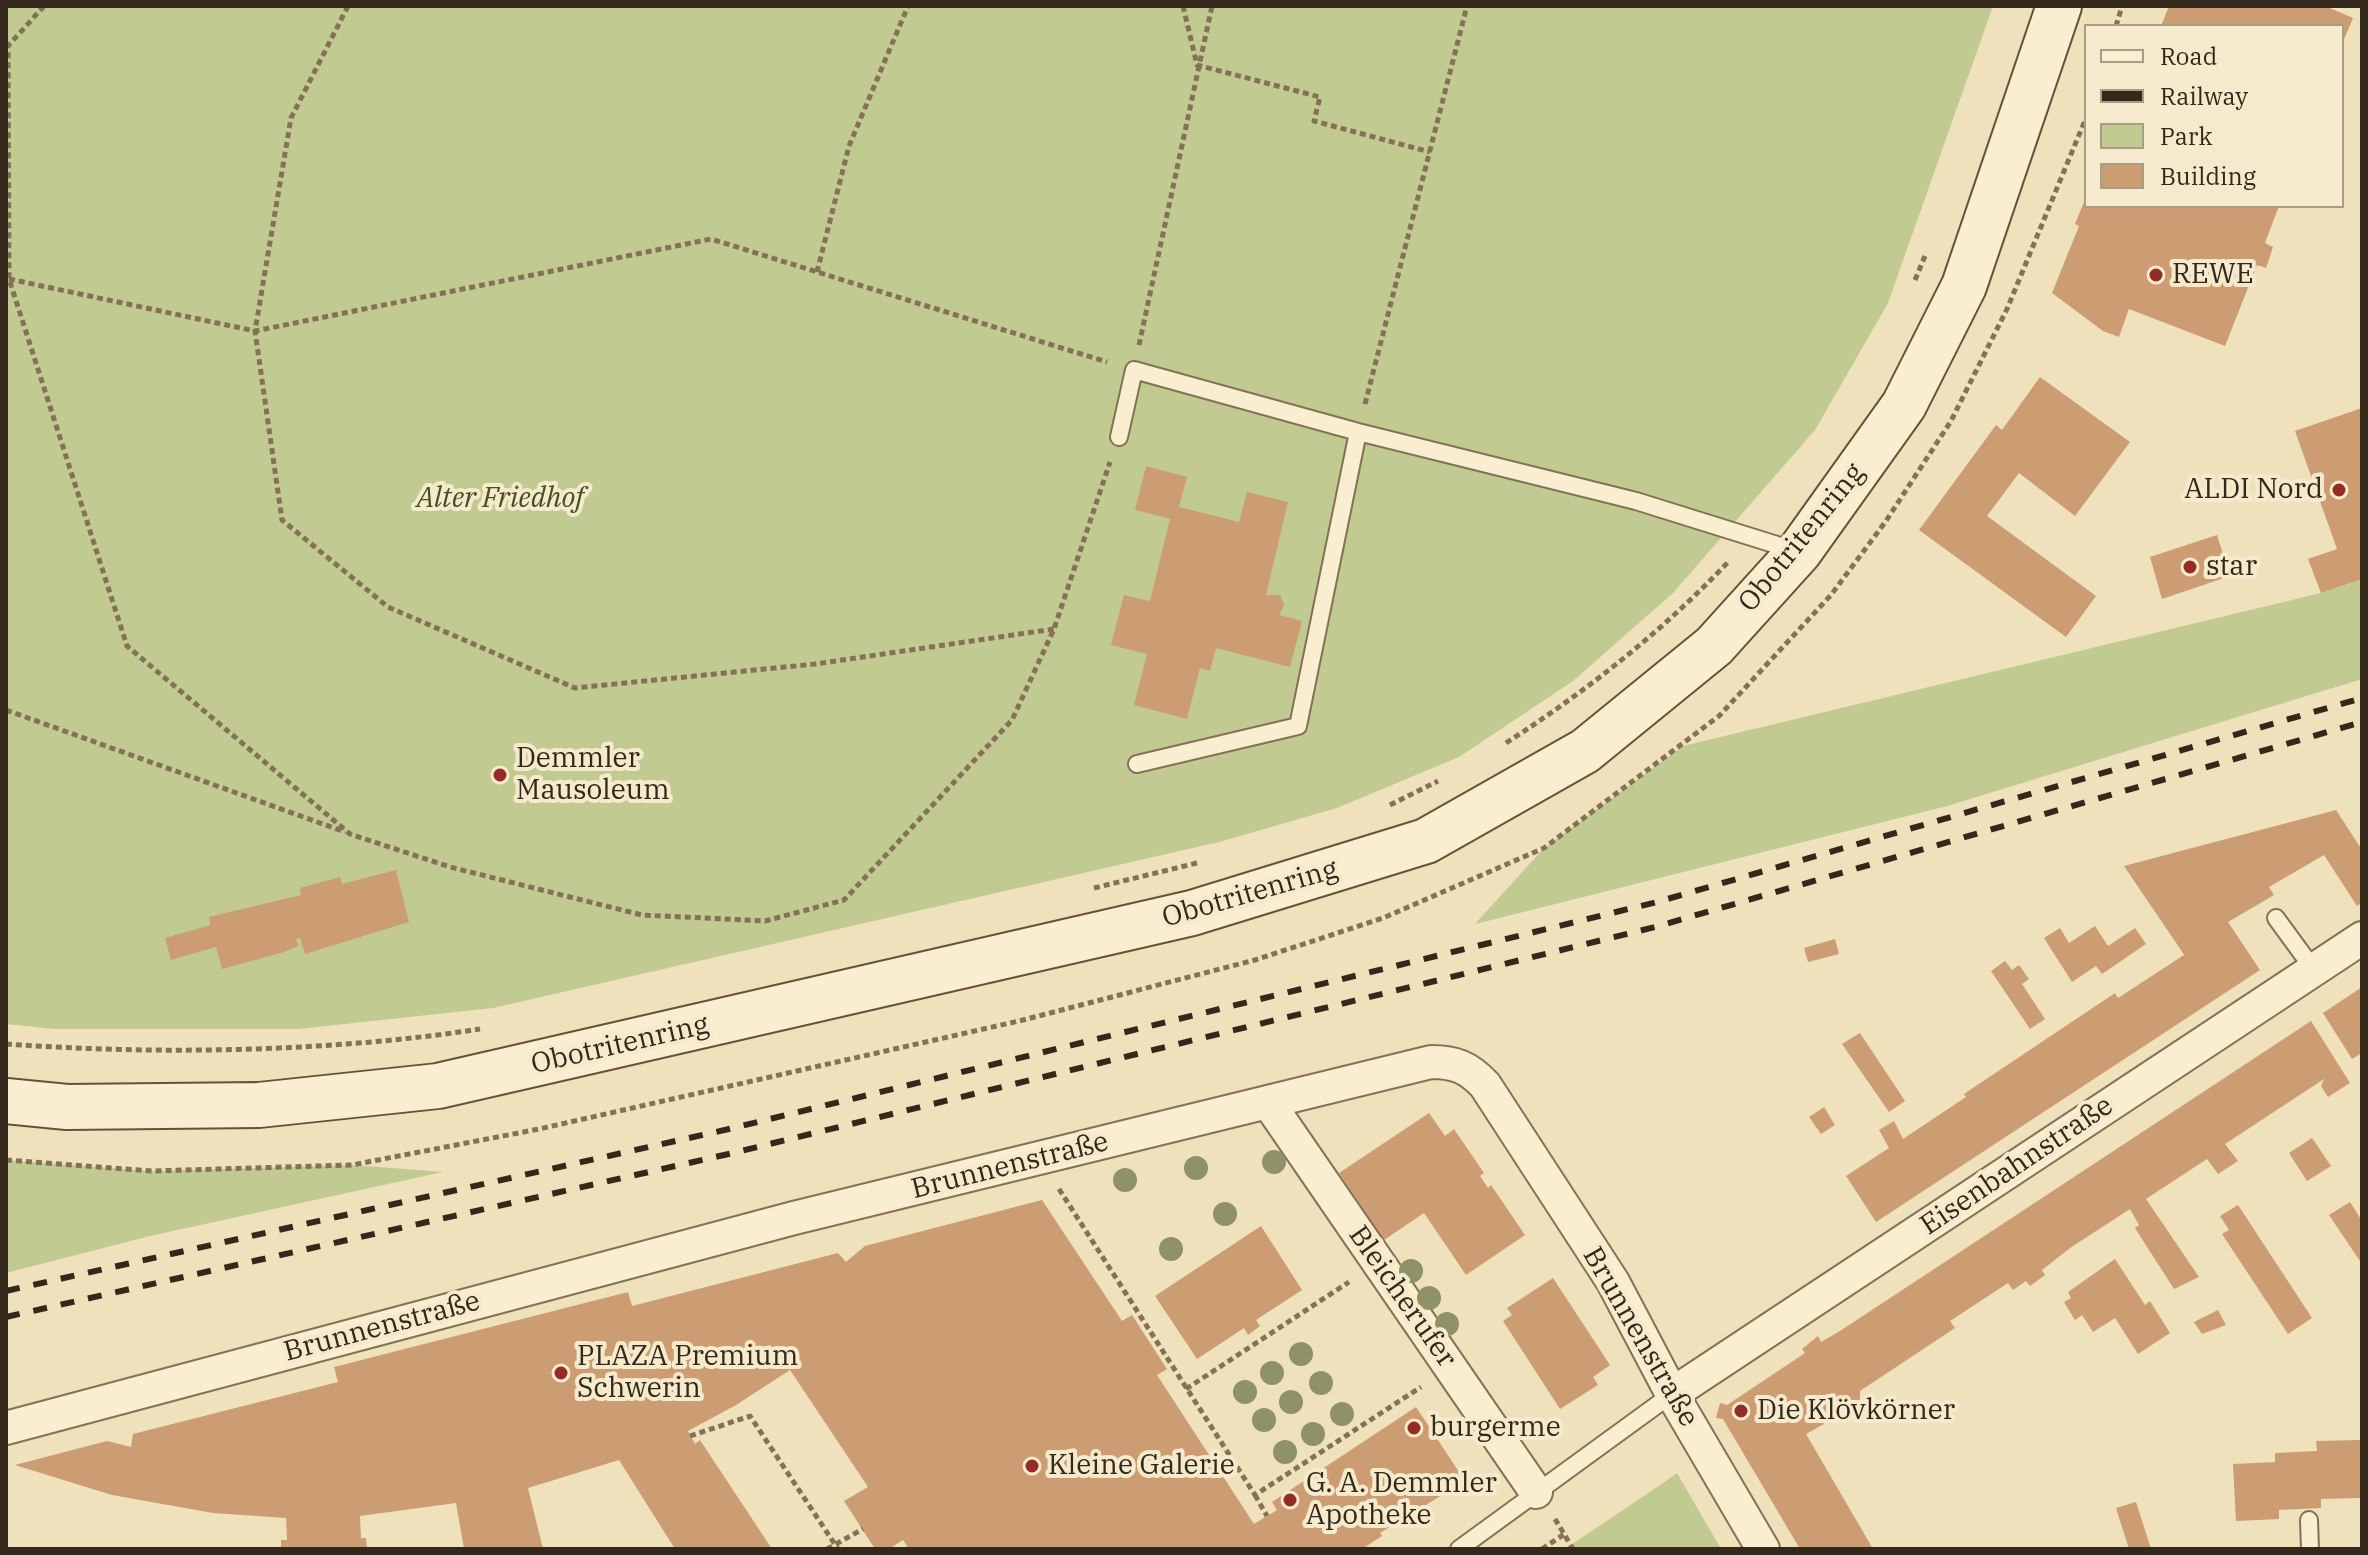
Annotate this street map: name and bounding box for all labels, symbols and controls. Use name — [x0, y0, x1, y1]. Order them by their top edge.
legend — [2084, 24, 2344, 208]
text: Road — [2160, 40, 2217, 72]
text: Railway — [2160, 80, 2248, 112]
text: Park — [2160, 120, 2212, 152]
text: Building — [2160, 160, 2256, 192]
place label: REWE — [2172, 258, 2254, 292]
marker: REWE — [2147, 266, 2165, 284]
street label: Obotritenring — [1732, 457, 1872, 619]
place label: ALDI Nord — [2184, 473, 2323, 507]
marker: ALDI Nord — [2330, 481, 2348, 499]
park label: Alter Friedhof — [416, 482, 584, 516]
place label: star — [2206, 550, 2257, 584]
marker: star — [2181, 558, 2199, 576]
place label: Demmler Mausoleum — [516, 742, 670, 808]
marker: Demmler Mausoleum — [491, 766, 509, 784]
street label: Obotritenring — [1158, 853, 1342, 935]
street label: Obotritenring — [528, 1008, 712, 1082]
street label: Eisenbahnstraße — [1914, 1089, 2120, 1243]
street label: Brunnenstraße — [908, 1125, 1112, 1207]
street label: Bleicherufer — [1341, 1220, 1463, 1374]
street label: Brunnenstraße — [1575, 1241, 1705, 1433]
street label: Brunnenstraße — [280, 1285, 484, 1369]
place label: PLAZA Premium Schwerin — [577, 1340, 798, 1406]
marker: PLAZA Premium Schwerin — [552, 1364, 570, 1382]
place label: Die Klövkörner — [1757, 1394, 1955, 1428]
marker: Die Klövkörner — [1732, 1402, 1750, 1420]
place label: burgerme — [1430, 1411, 1561, 1445]
marker: burgerme — [1405, 1419, 1423, 1437]
place label: Kleine Galerie — [1048, 1449, 1235, 1483]
marker: Kleine Galerie — [1023, 1457, 1041, 1475]
place label: G. A. Demmler Apotheke — [1306, 1467, 1497, 1533]
marker: G. A. Demmler Apotheke — [1281, 1491, 1299, 1509]

